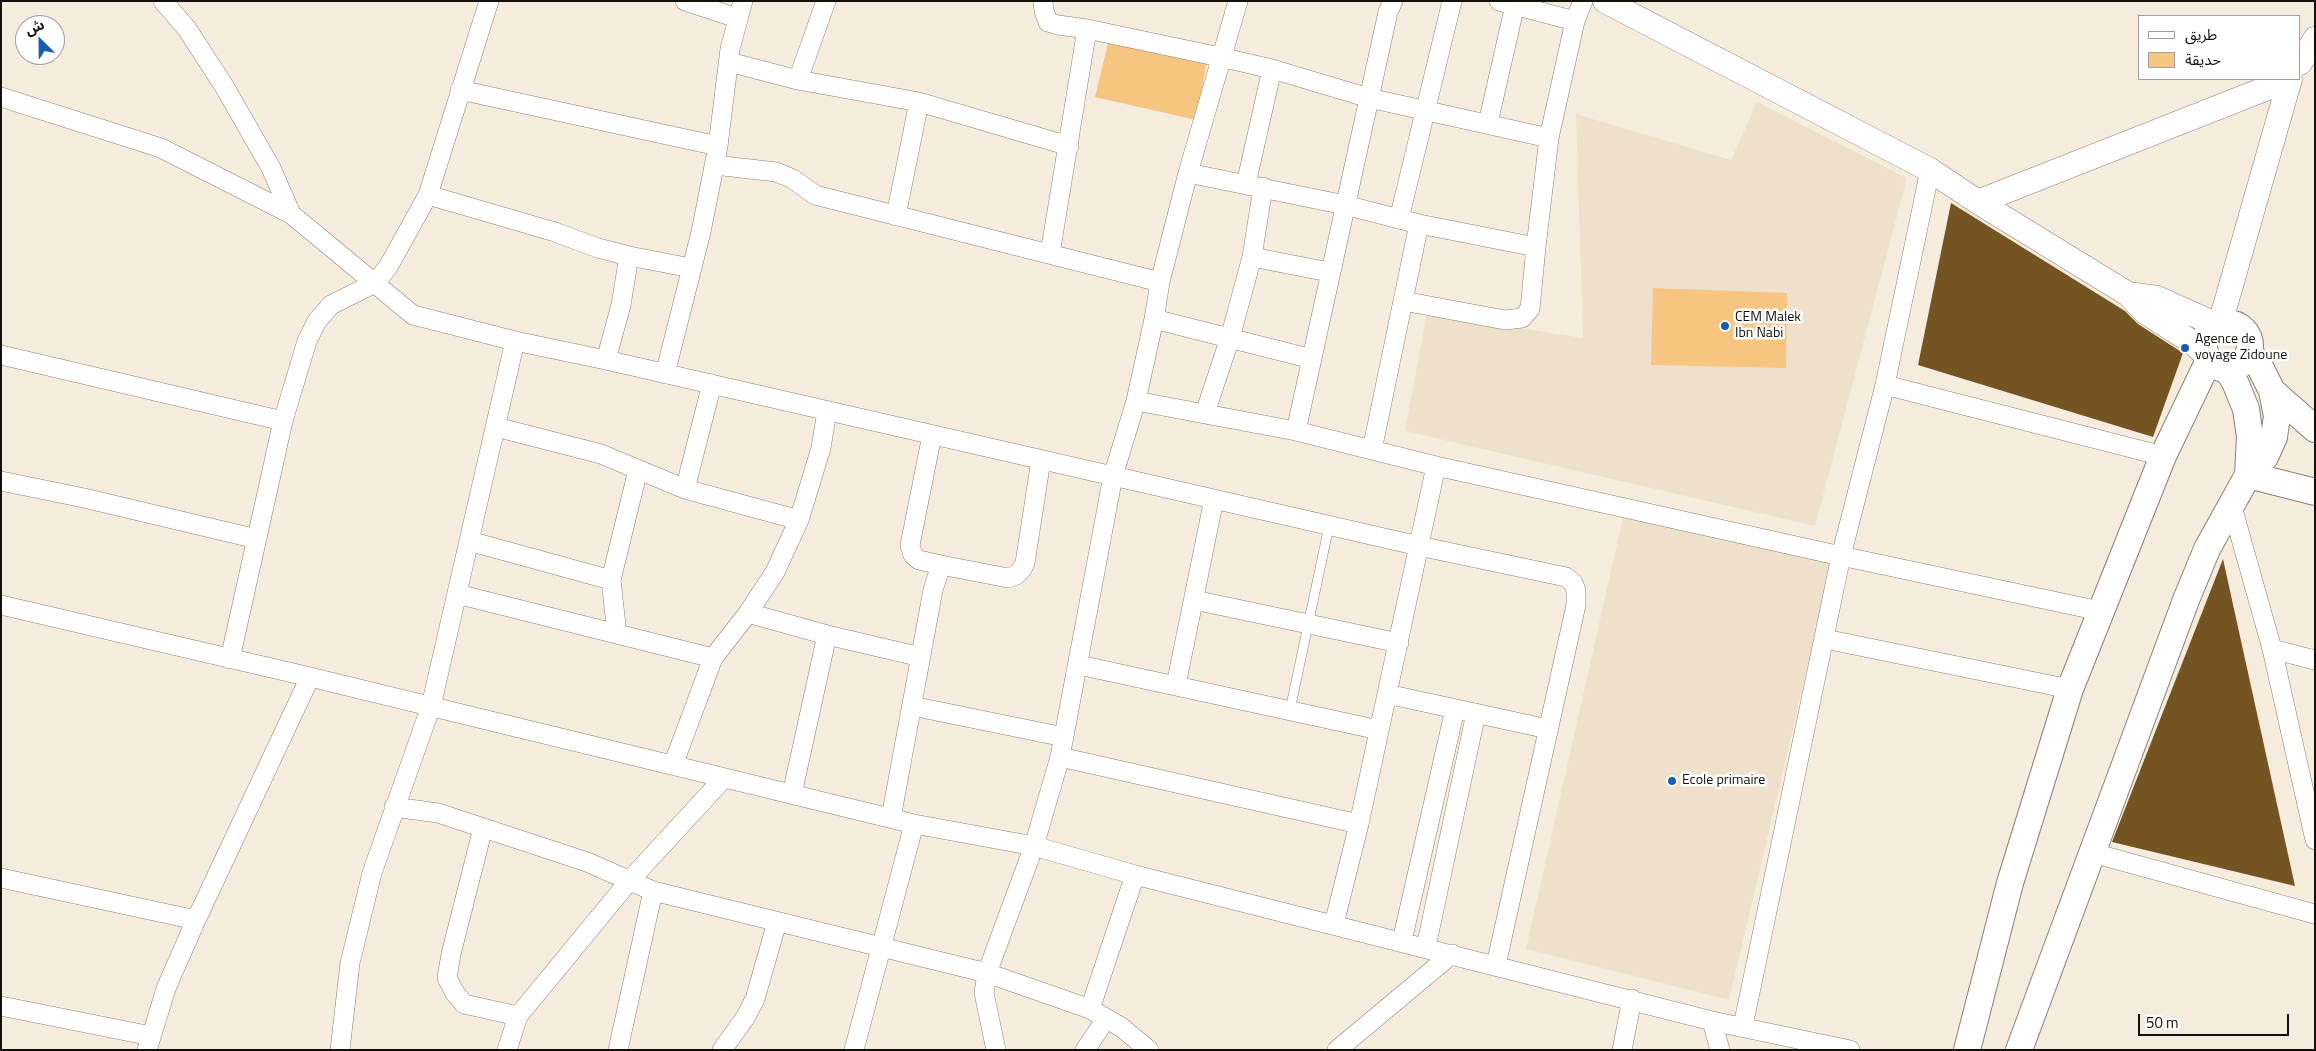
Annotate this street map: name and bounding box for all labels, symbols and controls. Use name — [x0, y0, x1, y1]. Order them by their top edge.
text: ش — [21, 13, 47, 40]
north arrow — [15, 15, 65, 65]
legend — [2138, 15, 2301, 80]
text: طريق — [2185, 23, 2217, 46]
text: حديقة — [2185, 48, 2221, 71]
place label: CEM Malek Ibn Nabi — [1735, 310, 1801, 342]
marker: CEM Malek Ibn Nabi — [1719, 320, 1731, 332]
place label: Agence de voyage Zidoune — [2195, 332, 2287, 364]
marker: Agence de voyage Zidoune — [2179, 342, 2191, 354]
place label: Ecole primaire — [1682, 773, 1765, 789]
marker: Ecole primaire — [1666, 775, 1678, 787]
scale bar — [2141, 1004, 2292, 1036]
text: 50 m — [2146, 1011, 2179, 1034]

